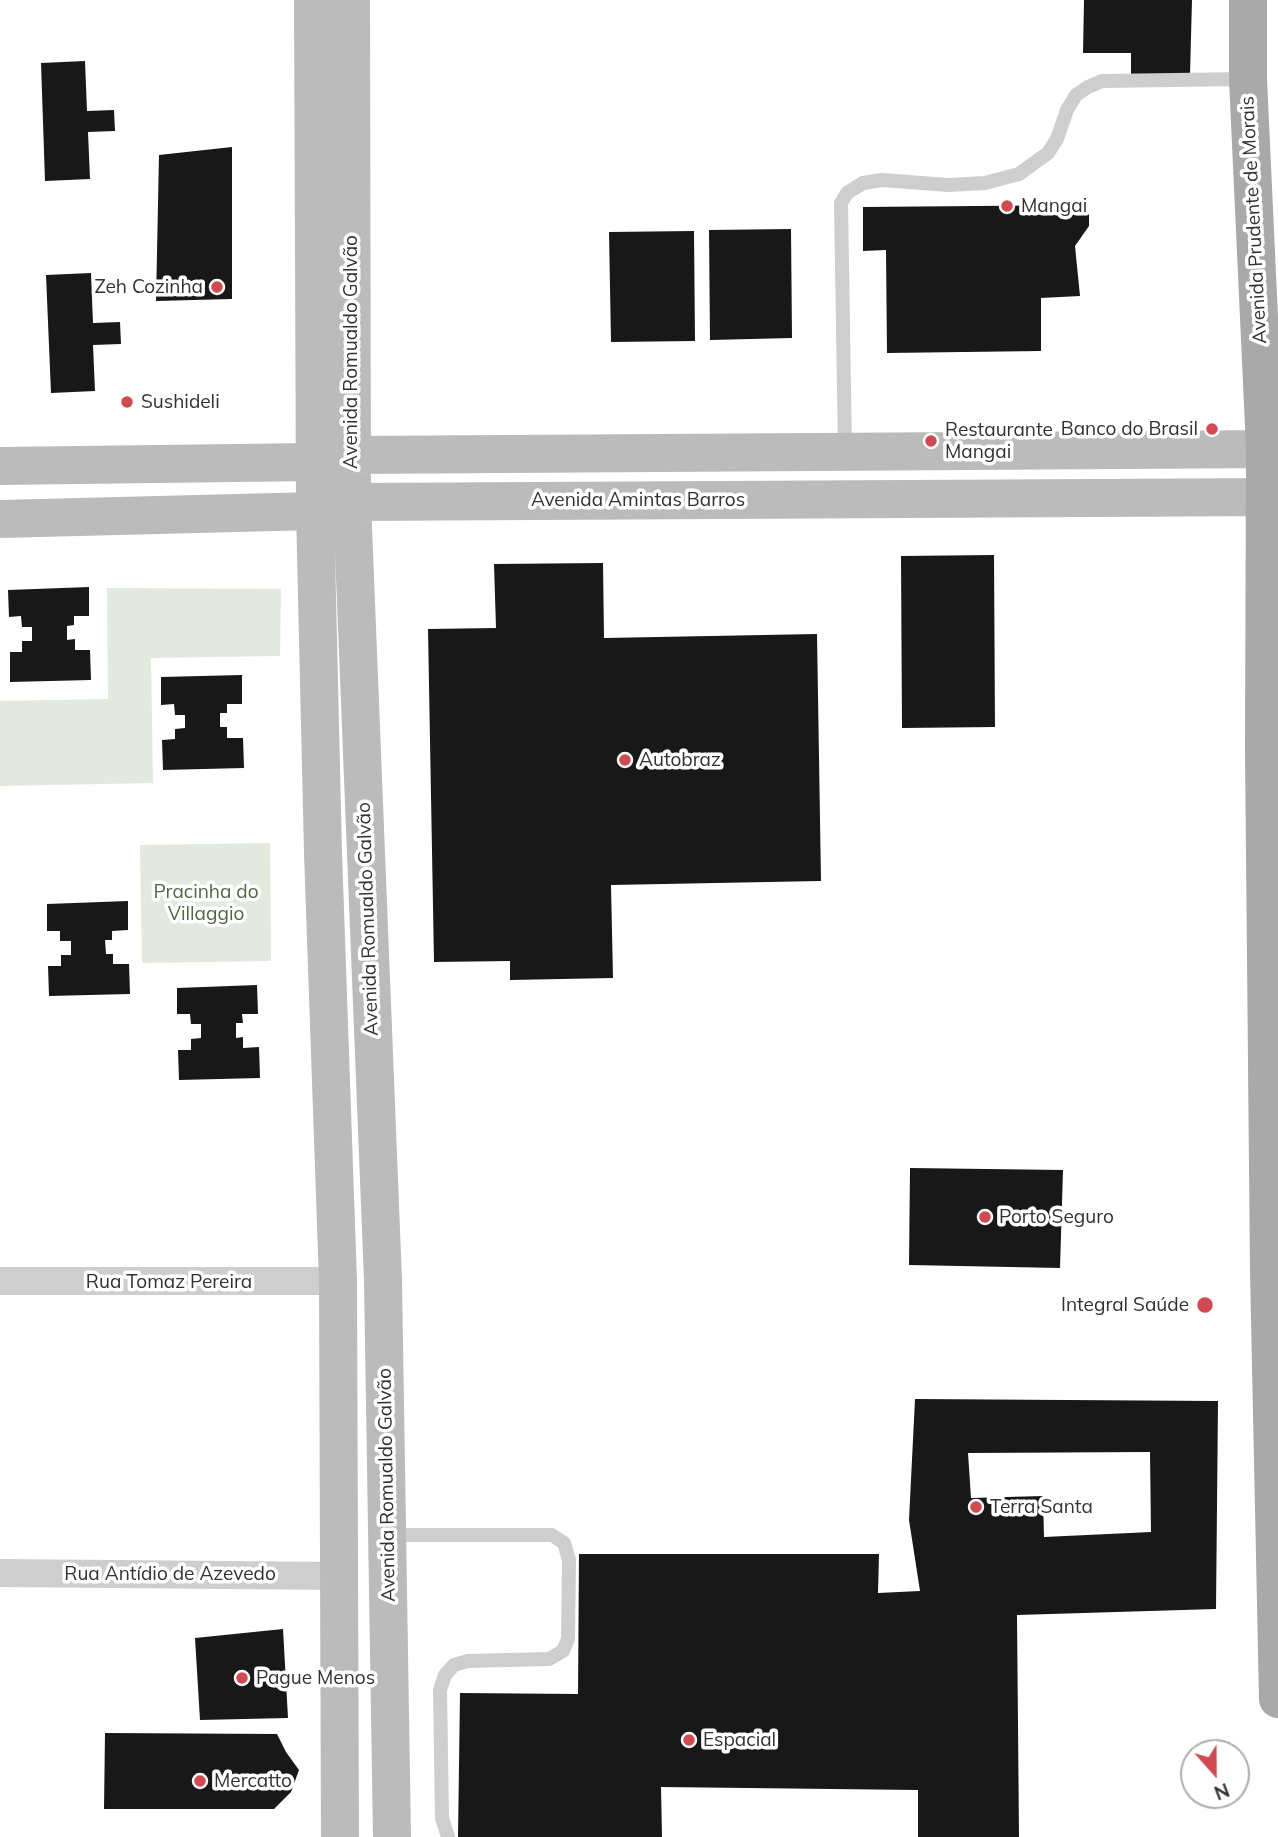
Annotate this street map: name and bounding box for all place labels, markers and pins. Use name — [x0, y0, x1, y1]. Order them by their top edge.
place label: Mangai — [1021, 195, 1087, 217]
marker: Mangai — [999, 198, 1015, 214]
place label: Zeh Cozinha — [94, 276, 203, 298]
marker: Zeh Cozinha — [209, 279, 225, 295]
place label: Sushideli — [141, 391, 220, 413]
marker: Sushideli — [119, 394, 135, 410]
place label: Banco do Brasil — [1061, 418, 1198, 440]
place label: Restaurante Mangai — [945, 419, 1053, 463]
marker: Banco do Brasil — [1204, 421, 1220, 437]
marker: Restaurante Mangai — [923, 433, 939, 449]
place label: Autobraz — [639, 749, 721, 771]
marker: Autobraz — [617, 752, 633, 768]
place label: Porto Seguro — [999, 1206, 1114, 1228]
marker: Porto Seguro — [977, 1209, 993, 1225]
place label: Integral Saúde — [1061, 1294, 1189, 1316]
marker: Integral Saúde — [1195, 1295, 1215, 1315]
place label: Terra Santa — [990, 1496, 1093, 1518]
marker: Terra Santa — [968, 1499, 984, 1515]
place label: Pague Menos — [256, 1667, 375, 1689]
marker: Pague Menos — [234, 1670, 250, 1686]
place label: Espacial — [703, 1729, 776, 1751]
marker: Espacial — [681, 1732, 697, 1748]
place label: Mercatto — [214, 1770, 292, 1792]
marker: Mercatto — [192, 1773, 208, 1789]

